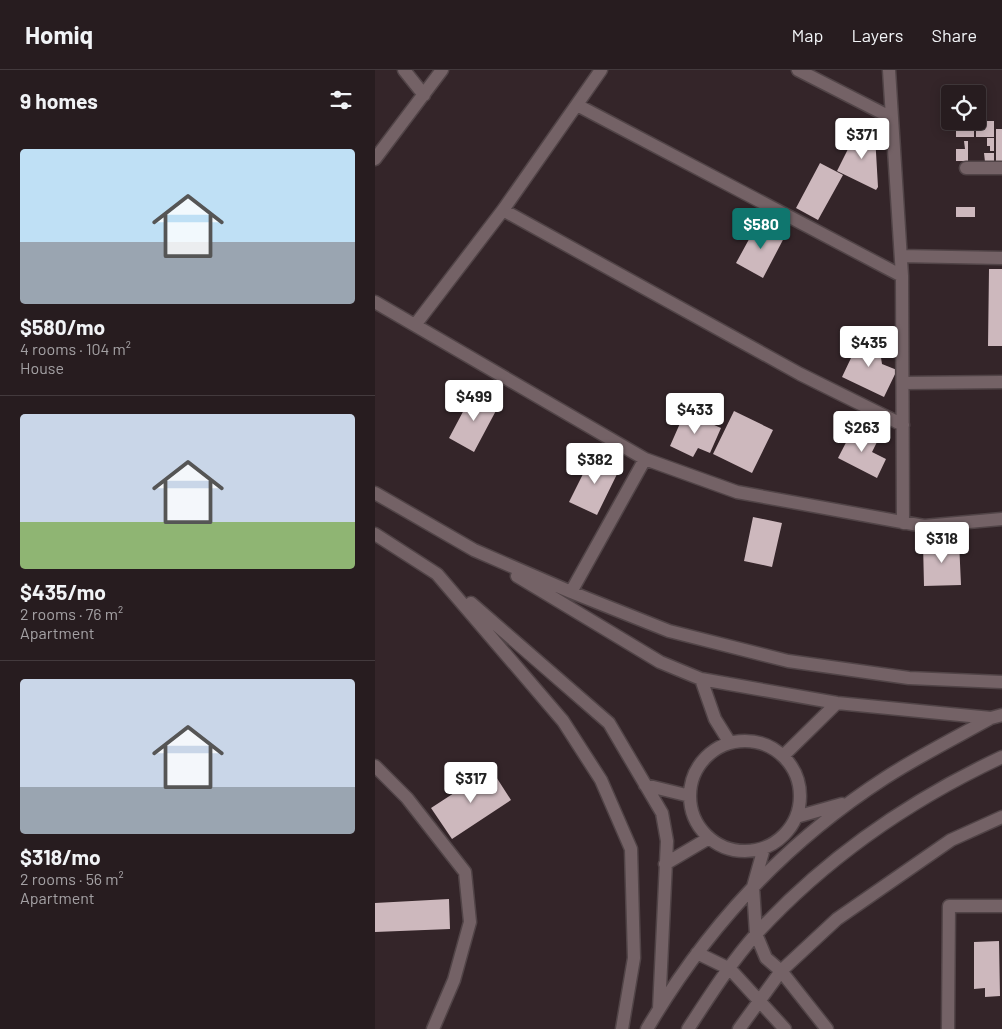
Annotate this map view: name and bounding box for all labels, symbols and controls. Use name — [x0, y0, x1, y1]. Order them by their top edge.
text: Homiq — [25, 20, 93, 49]
text: Map — [791, 24, 823, 46]
text: Layers — [851, 24, 904, 46]
text: Share — [932, 24, 977, 46]
map controls — [941, 85, 986, 130]
button: locate — [941, 85, 986, 130]
icon: filters — [327, 86, 355, 114]
text: 9 homes — [20, 88, 98, 113]
pin: $371 — [832, 118, 892, 160]
text: $371 — [846, 124, 878, 143]
icon: home — [143, 181, 233, 271]
pin: $580 — [731, 208, 791, 250]
text: $580 — [743, 214, 779, 233]
text: $580/mo — [20, 314, 105, 339]
pin: $435 — [839, 326, 899, 368]
text: $435 — [851, 332, 887, 351]
text: 4 rooms · 104 m² — [20, 339, 131, 358]
text: House — [20, 358, 64, 377]
pin: $499 — [444, 380, 504, 422]
text: $499 — [456, 386, 492, 405]
pin: $433 — [665, 392, 725, 435]
text: $433 — [677, 399, 713, 418]
pin: $263 — [832, 410, 892, 453]
text: $263 — [844, 417, 880, 436]
pin: $382 — [565, 442, 625, 485]
icon: home — [143, 447, 233, 537]
text: $382 — [577, 449, 613, 468]
pin: $318 — [912, 522, 972, 564]
text: $318 — [926, 528, 958, 547]
text: $435/mo — [20, 579, 106, 604]
text: 2 rooms · 76 m² — [20, 604, 123, 623]
text: Apartment — [20, 623, 95, 642]
icon: home — [143, 712, 233, 802]
pin: $317 — [441, 762, 501, 804]
text: $317 — [455, 768, 487, 787]
text: $318/mo — [20, 844, 101, 869]
text: 2 rooms · 56 m² — [20, 869, 124, 888]
text: Apartment — [20, 888, 95, 907]

